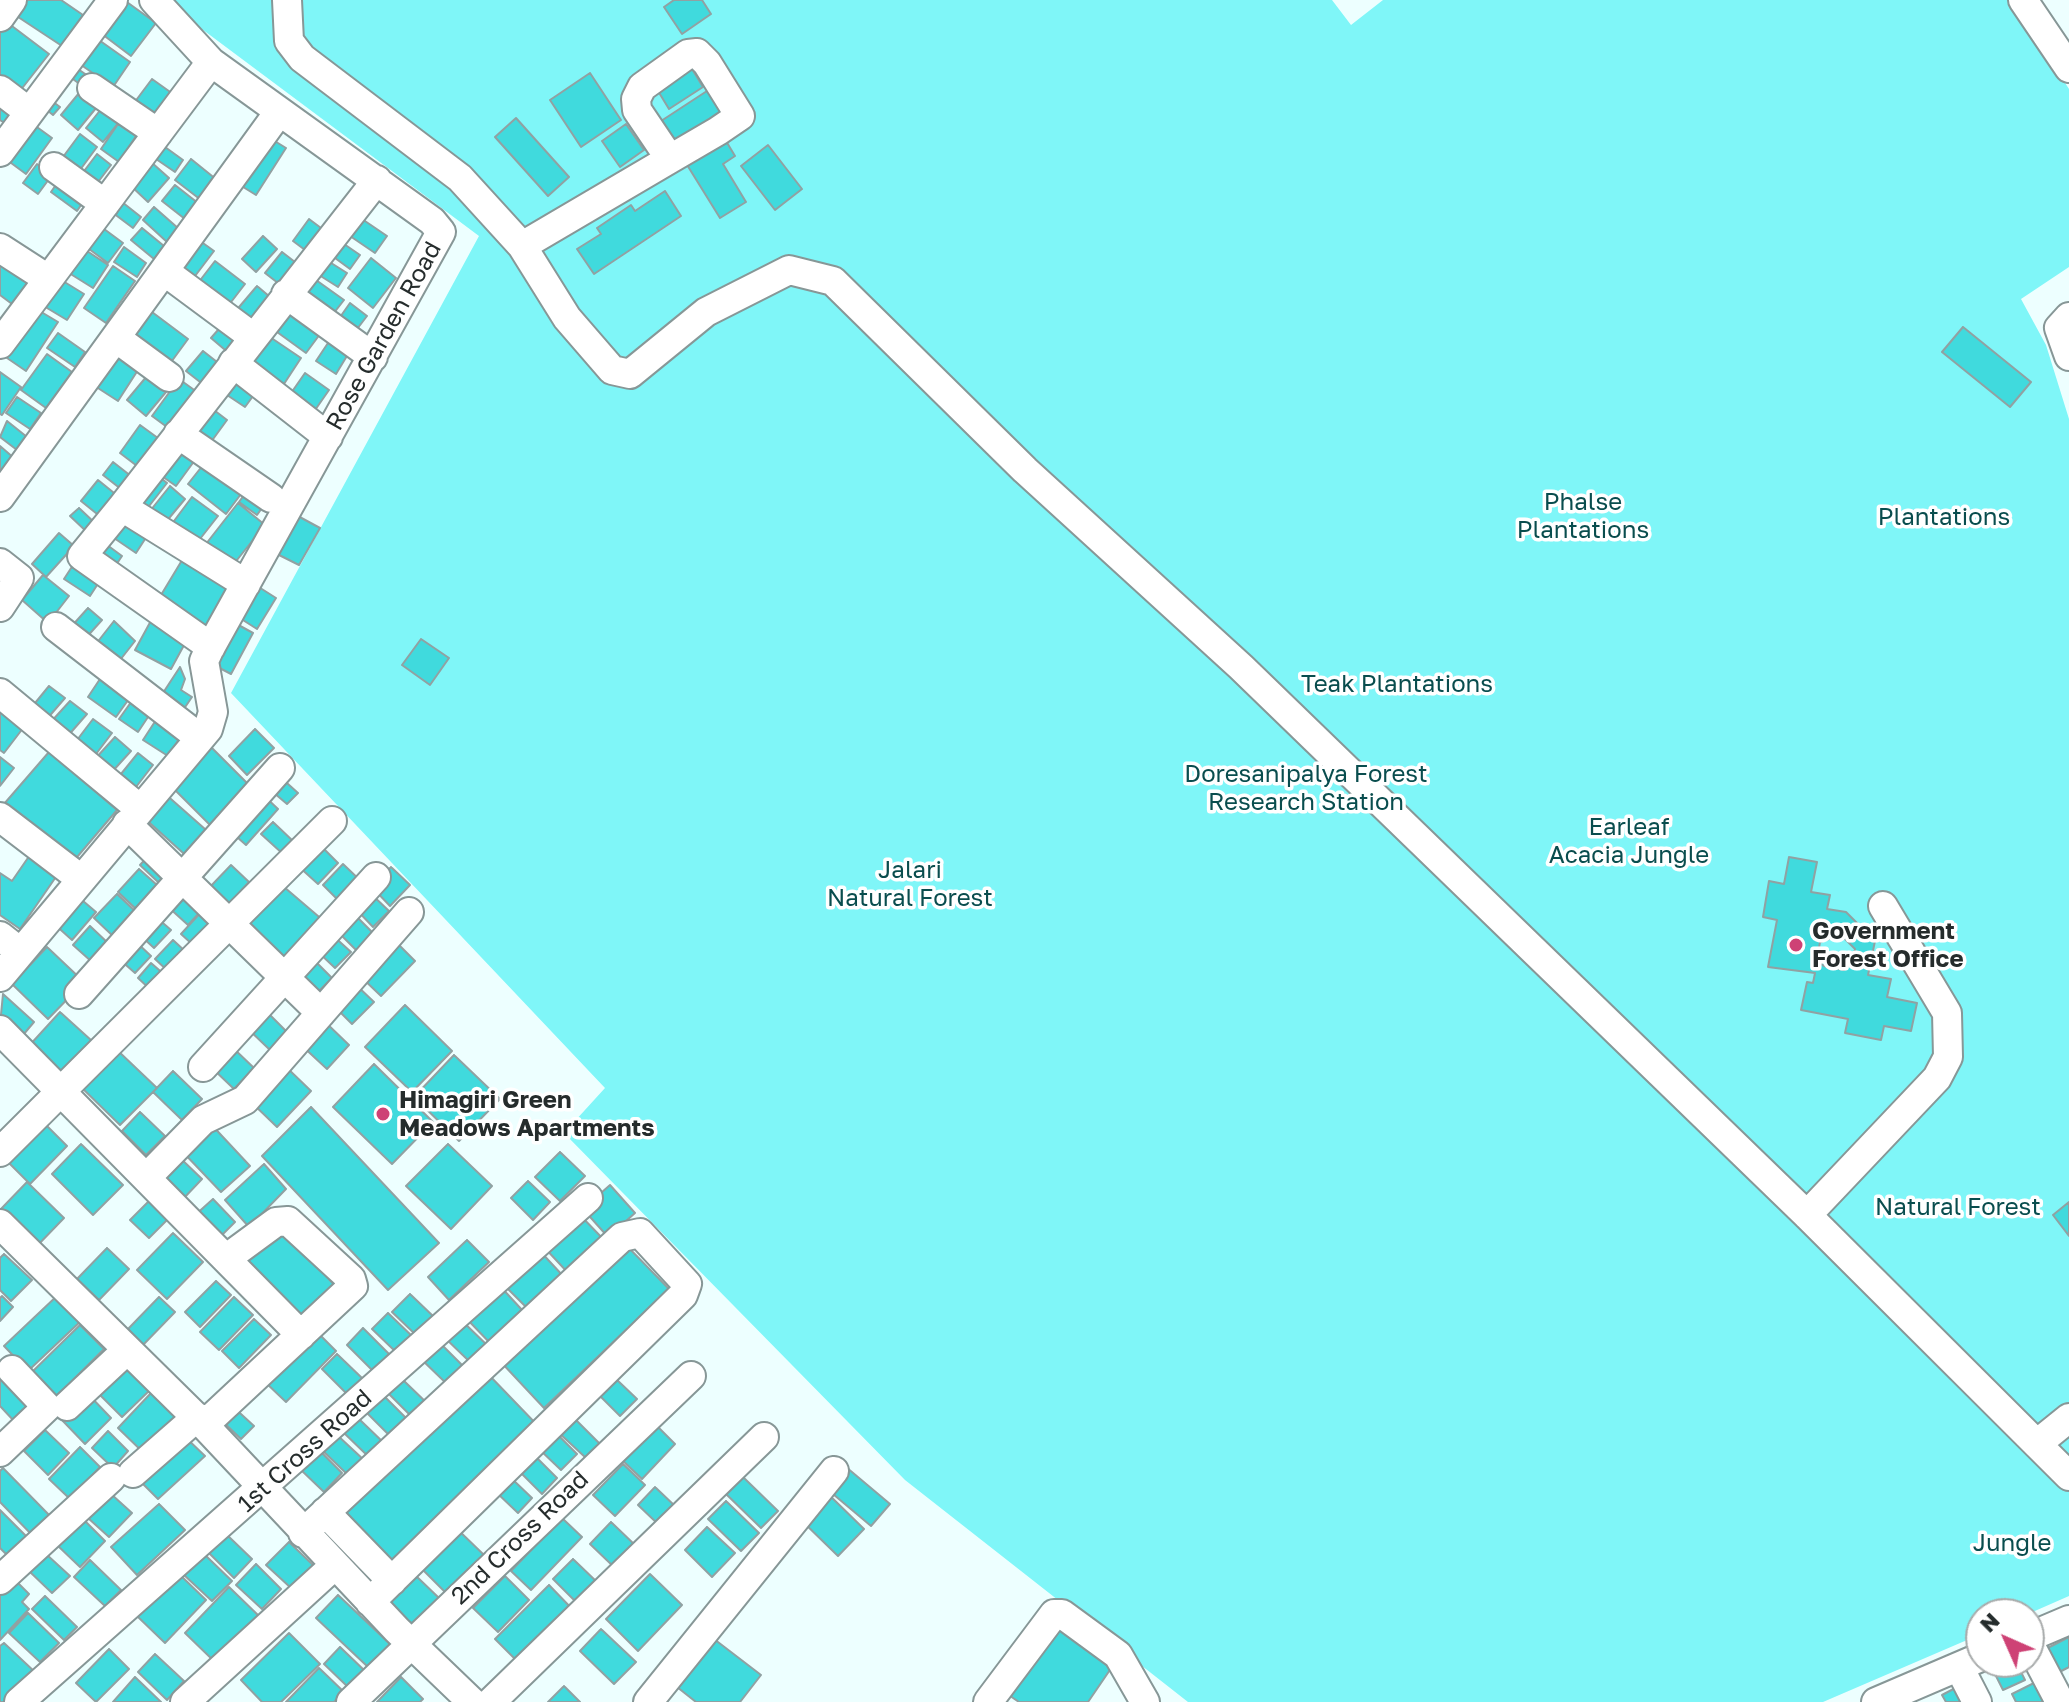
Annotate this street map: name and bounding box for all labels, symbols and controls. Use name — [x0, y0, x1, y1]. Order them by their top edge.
street label: Rose Garden Road — [320, 237, 448, 435]
park label: Phalse Plantations — [1517, 488, 1649, 544]
park label: Plantations — [1878, 503, 2010, 531]
park label: Teak Plantations — [1301, 670, 1493, 698]
park label: Doresanipalya Forest Research Station — [1184, 760, 1428, 816]
park label: Earleaf Acacia Jungle — [1549, 813, 1709, 869]
park label: Jalari Natural Forest — [827, 856, 993, 912]
place label: Government Forest Office — [1812, 917, 1964, 973]
marker: Government Forest Office — [1787, 936, 1805, 954]
place label: Himagiri Green Meadows Apartments — [399, 1086, 655, 1142]
marker: Himagiri Green Meadows Apartments — [374, 1105, 392, 1123]
park label: Natural Forest — [1875, 1193, 2041, 1221]
street label: 1st Cross Road — [232, 1383, 378, 1519]
street label: 2nd Cross Road — [445, 1465, 595, 1611]
park label: Jungle — [1973, 1529, 2051, 1557]
north arrow — [1965, 1598, 2045, 1678]
text: N — [1974, 1607, 2005, 1638]

